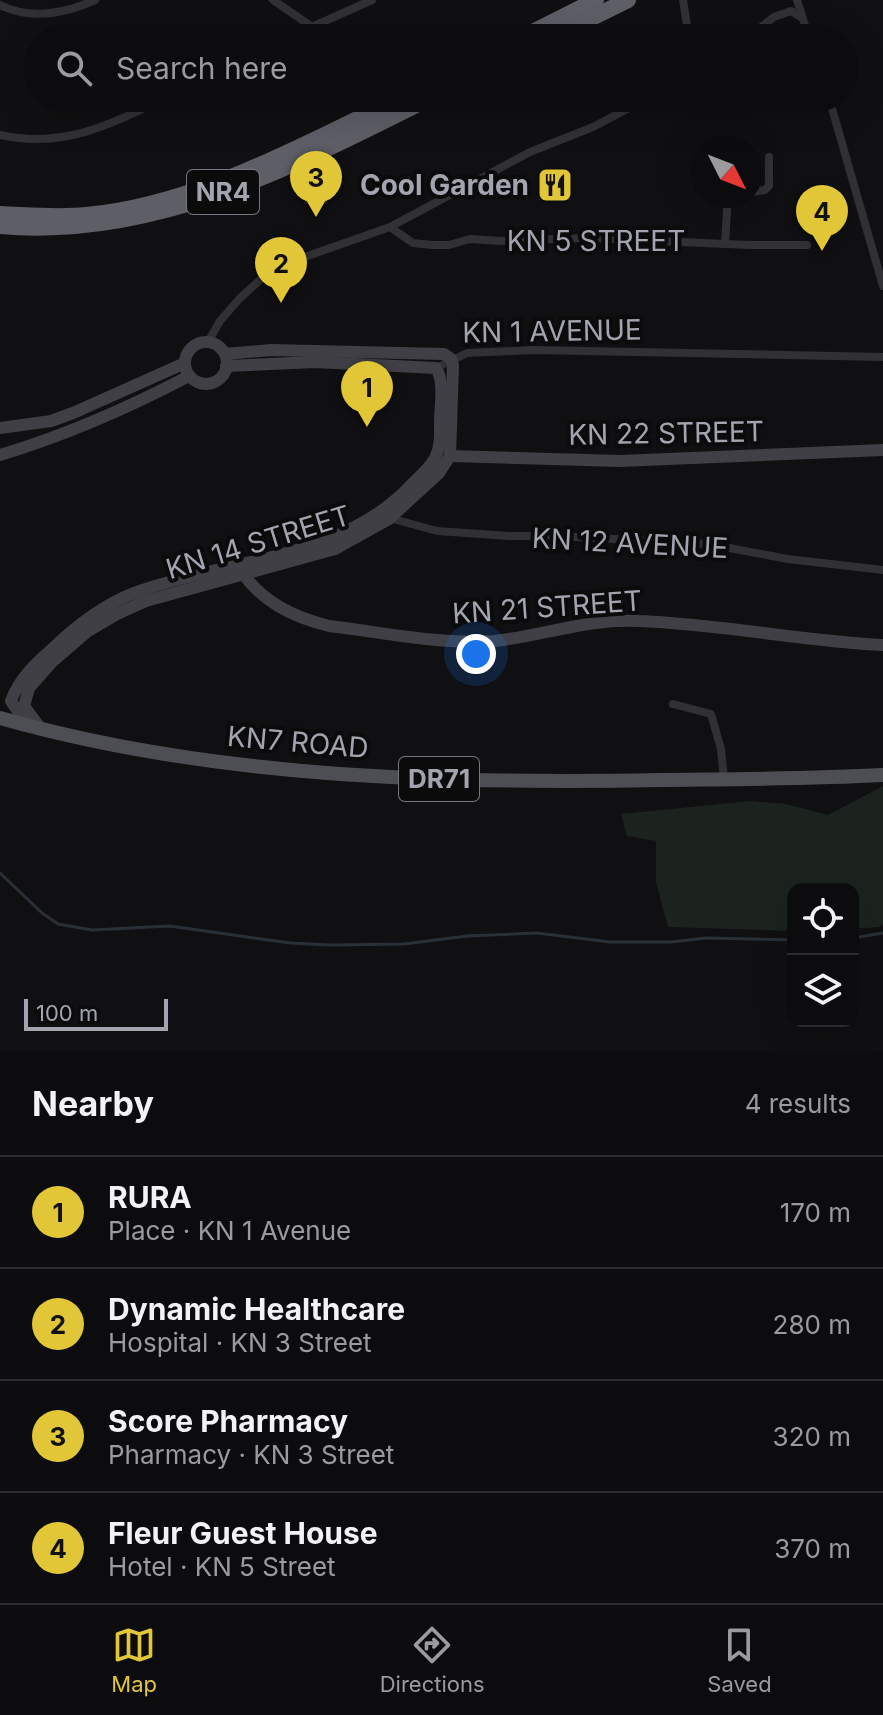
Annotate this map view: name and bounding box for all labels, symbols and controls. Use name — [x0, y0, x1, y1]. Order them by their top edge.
search box — [24, 24, 859, 112]
icon: search — [52, 46, 96, 90]
text: Search here — [116, 50, 288, 86]
north arrow — [691, 136, 763, 208]
pin: 3 — [290, 151, 342, 217]
restaurant icon: Cool Garden — [536, 166, 574, 204]
place label: Cool Garden — [360, 168, 529, 202]
road number: NR4 — [187, 170, 259, 214]
pin: 4 — [796, 185, 848, 251]
street label: KN 5 STREET — [507, 224, 685, 258]
pin: 2 — [255, 237, 307, 303]
street label: KN 1 AVENUE — [462, 312, 642, 350]
pin: 1 — [341, 361, 393, 427]
street label: KN 22 STREET — [568, 414, 764, 452]
street label: KN 14 STREET — [162, 498, 354, 586]
street label: KN 12 AVENUE — [531, 521, 729, 565]
street label: KN 21 STREET — [451, 583, 643, 631]
your location — [456, 634, 496, 674]
street label: KN7 ROAD — [226, 719, 370, 765]
road number: DR71 — [399, 757, 479, 801]
map controls — [787, 883, 859, 1027]
button: locate — [787, 883, 859, 955]
button: layers — [787, 955, 859, 1027]
scale bar — [24, 995, 168, 1031]
text: 100 m — [36, 1000, 98, 1026]
text: Nearby — [32, 1083, 154, 1124]
text: 4 results — [745, 1088, 851, 1119]
text: RURA — [108, 1179, 192, 1215]
text: 1 — [52, 1197, 64, 1228]
text: 170 m — [780, 1197, 851, 1228]
text: Place · KN 1 Avenue — [108, 1215, 351, 1246]
text: Dynamic Healthcare — [108, 1291, 405, 1327]
text: 2 — [50, 1309, 66, 1340]
text: 280 m — [773, 1309, 851, 1340]
text: Hospital · KN 3 Street — [108, 1327, 372, 1358]
text: Score Pharmacy — [108, 1403, 348, 1439]
text: 3 — [50, 1421, 66, 1452]
text: 320 m — [773, 1421, 851, 1452]
text: Pharmacy · KN 3 Street — [108, 1439, 394, 1470]
text: Fleur Guest House — [108, 1515, 378, 1551]
text: 4 — [49, 1533, 67, 1564]
text: 370 m — [774, 1533, 851, 1564]
text: Hotel · KN 5 Street — [108, 1551, 336, 1582]
tab: Map — [111, 1623, 157, 1697]
tab: Directions — [380, 1623, 485, 1697]
tab: Saved — [707, 1623, 772, 1697]

